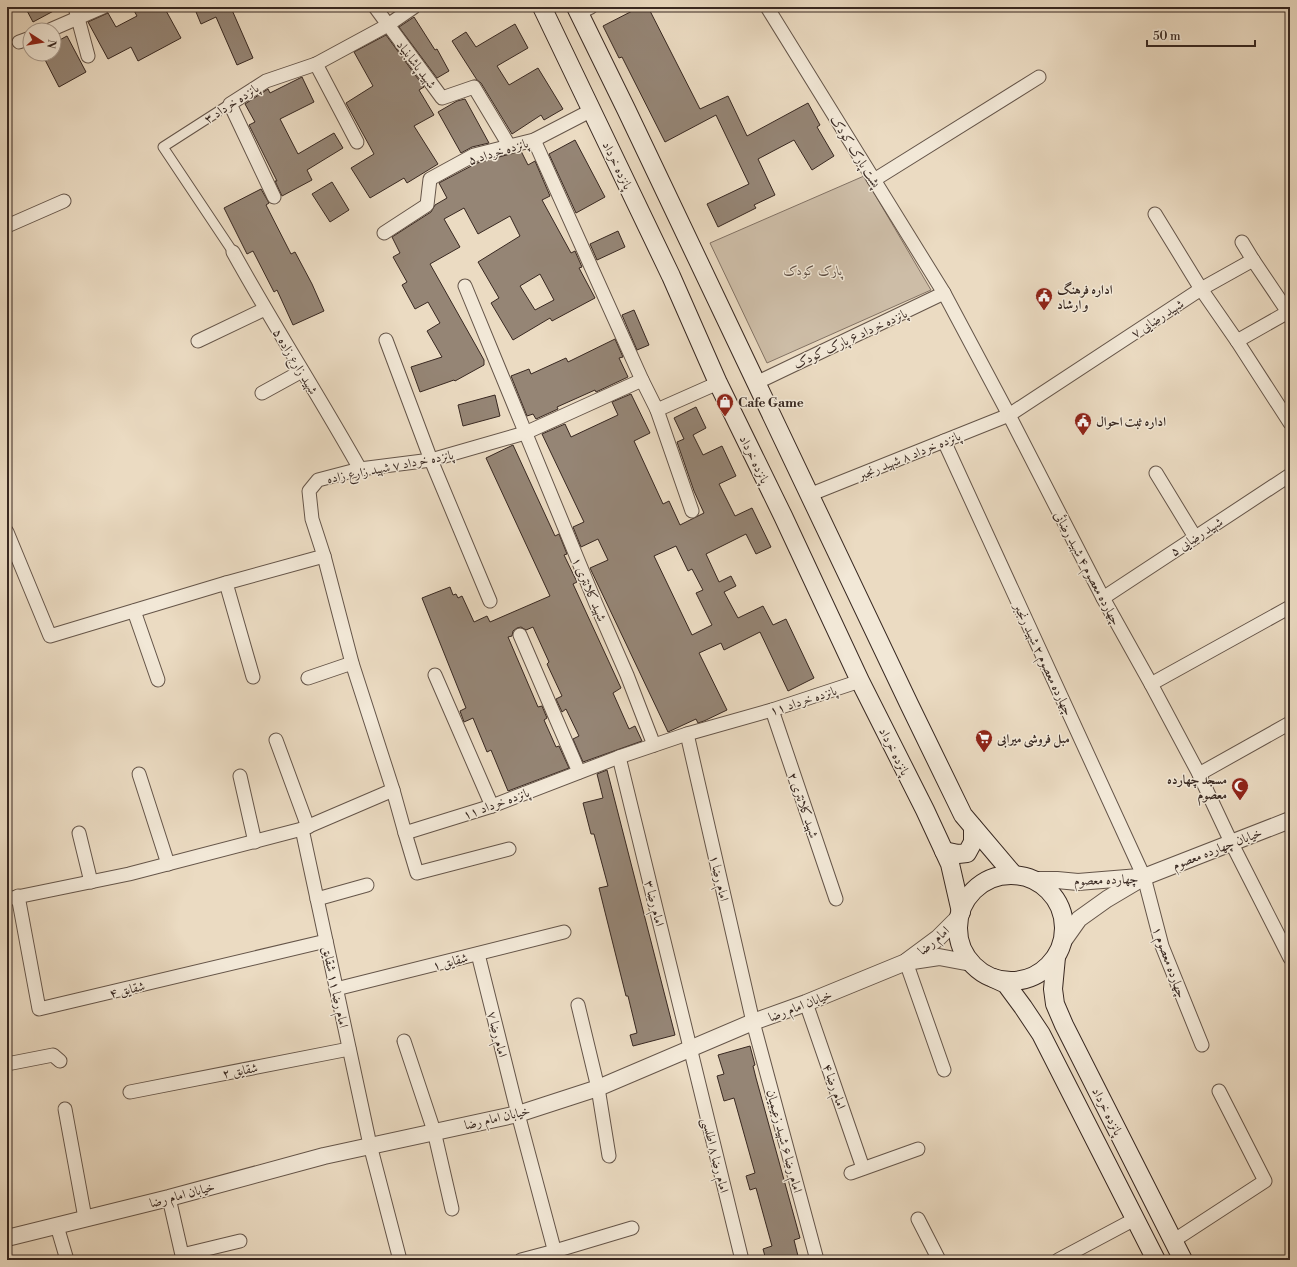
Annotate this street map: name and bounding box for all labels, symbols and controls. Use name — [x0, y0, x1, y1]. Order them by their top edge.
north arrow — [22, 22, 62, 62]
scale bar — [1147, 22, 1255, 48]
text: 50 m — [1153, 29, 1181, 44]
street label: شهید پاشابنیاد — [392, 37, 440, 93]
text: N — [43, 38, 59, 50]
street label: پانزده خرداد ۳ — [201, 80, 263, 128]
street label: پشت پارک کودک — [826, 112, 884, 192]
street label: پانزده خرداد ۵ — [466, 135, 531, 170]
street label: پانزده خرداد — [598, 139, 636, 193]
park label: پارک کودک — [783, 263, 844, 280]
place label: اداره فرهنگ و ارشاد — [1057, 281, 1113, 313]
public building icon: اداره فرهنگ و ارشاد — [1034, 286, 1054, 311]
street label: شهید رضایی ۷ — [1128, 296, 1187, 342]
street label: پانزده خرداد ۶ پارک کودک — [791, 305, 911, 373]
street label: شهید زارع زاده ۵ — [267, 326, 321, 399]
shop icon: Cafe Game — [715, 392, 735, 417]
place label: Cafe Game — [738, 395, 804, 411]
public building icon: اداره ثبت احوال — [1073, 411, 1093, 436]
place label: اداره ثبت احوال — [1096, 414, 1166, 430]
street label: پانزده خرداد ۸ شهید رنجبر — [854, 428, 964, 485]
street label: پانزده خرداد — [735, 433, 773, 487]
street label: پانزده خرداد ۷ شهید زارع زاده — [325, 447, 456, 490]
street label: چهارده معصوم ۴ شهید رضائی — [1048, 509, 1124, 630]
street label: شهید رضایی ۵ — [1167, 514, 1226, 560]
street label: شهید کلانتری ۱ — [568, 555, 610, 624]
street label: چهارده معصوم ۲ شهید رنجبر — [1007, 599, 1076, 719]
street label: پانزده خرداد ۱۱ — [768, 682, 840, 720]
street label: پانزده خرداد — [874, 725, 913, 779]
supermarket icon: مبل فروشی میرابی — [974, 728, 994, 753]
place label: مبل فروشی میرابی — [996, 731, 1070, 748]
street label: شهید کلانتری ۲ — [784, 770, 822, 840]
place label: مسجد چهارده معصوم — [1167, 772, 1227, 806]
mosque icon: مسجد چهارده معصوم — [1230, 776, 1250, 801]
street label: پانزده خرداد ۱۱ — [461, 784, 533, 824]
street label: خیابان چهارده معصوم — [1170, 824, 1266, 876]
street label: امام رضا ۱ — [703, 854, 732, 904]
street label: چهارده معصوم — [1073, 871, 1139, 892]
street label: امام رضا ۳ — [638, 879, 668, 929]
street label: امام رضا — [914, 923, 955, 961]
street label: چهارده معصوم ۱ — [1146, 924, 1189, 1001]
street label: امام رضا ۱۱ شقایق — [316, 945, 351, 1030]
street label: شقایق ۱ — [431, 950, 470, 974]
street label: شقایق ۴ — [108, 978, 147, 1002]
street label: خیابان امام رضا — [766, 986, 836, 1028]
street label: امام رضا ۷ — [481, 1010, 511, 1060]
street label: شقایق ۲ — [221, 1060, 259, 1082]
street label: امام رضا ۴ — [816, 1062, 849, 1112]
street label: پانزده خرداد — [1087, 1085, 1126, 1139]
street label: امام رضا ۶ شهید زعیمیان — [760, 1088, 806, 1196]
street label: خیابان امام رضا — [463, 1103, 532, 1136]
street label: امام رضا ۸ اطلسی — [695, 1116, 732, 1195]
street label: خیابان امام رضا — [148, 1179, 217, 1214]

